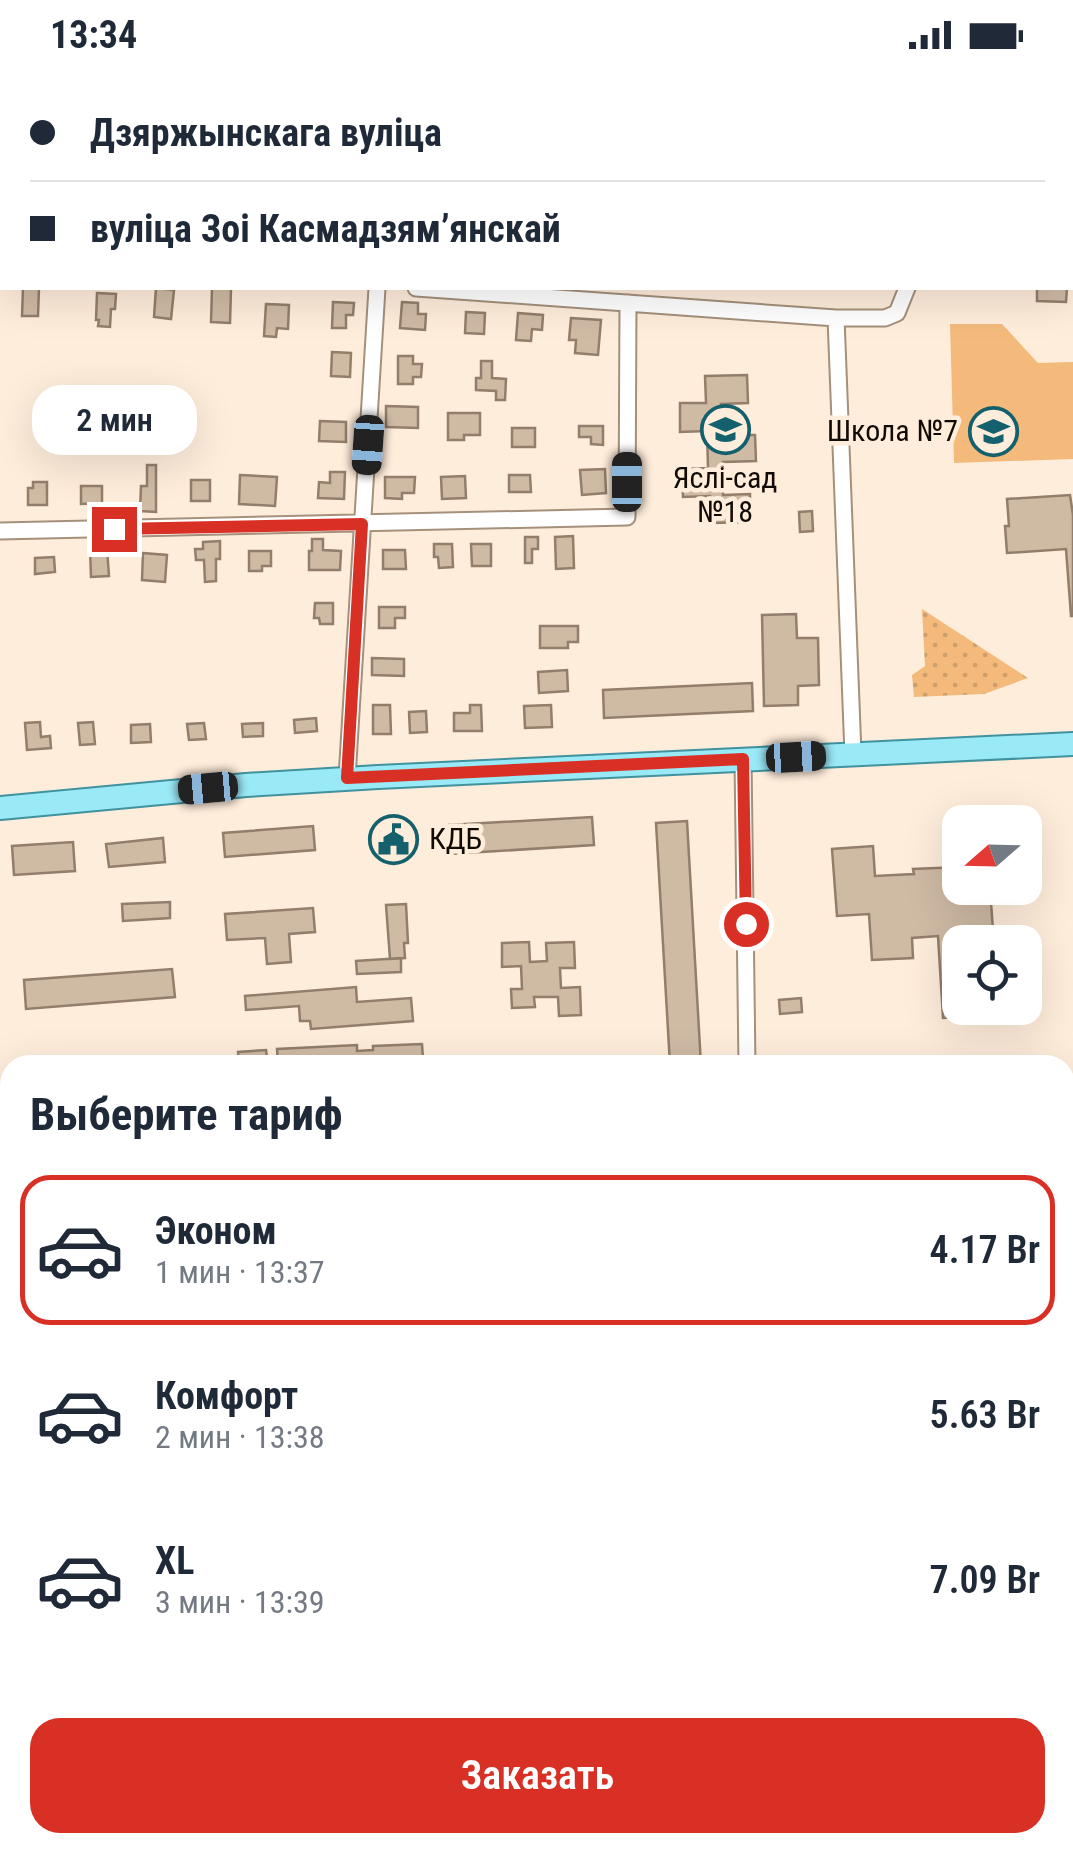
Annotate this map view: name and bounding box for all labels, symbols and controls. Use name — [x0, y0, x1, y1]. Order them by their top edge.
text: 13:34 — [50, 13, 137, 57]
text: Дзяржынскага вуліца — [90, 111, 442, 155]
text: вуліца Зоі Касмадзямʼянскай — [90, 207, 561, 251]
callout: 2 мин — [32, 384, 196, 454]
text: 2 мин — [76, 401, 153, 439]
school or university icon: Яслі-сад №18 — [699, 403, 751, 455]
school or university icon: Школа №7 — [967, 405, 1019, 457]
place label: Школа №7 — [827, 413, 958, 448]
car — [351, 414, 385, 476]
car — [612, 452, 642, 512]
place label: Яслі-сад №18 — [673, 460, 777, 529]
route end — [92, 507, 137, 552]
car — [765, 740, 827, 774]
car — [177, 770, 239, 806]
north arrow — [942, 805, 1042, 905]
map controls — [942, 805, 1042, 1025]
public building icon: КДБ — [368, 813, 420, 865]
place label: КДБ — [429, 821, 482, 856]
route start — [724, 902, 769, 947]
button: locate — [942, 925, 1042, 1025]
text: Выберите тариф — [30, 1088, 343, 1141]
icon: car — [35, 1205, 125, 1295]
text: Эконом — [155, 1209, 277, 1253]
text: 4.17 Br — [930, 1228, 1040, 1272]
text: 1 мин · 13:37 — [155, 1253, 325, 1291]
icon: car — [35, 1370, 125, 1460]
text: Комфорт — [155, 1374, 298, 1418]
text: 5.63 Br — [930, 1393, 1040, 1437]
text: 2 мин · 13:38 — [155, 1418, 325, 1456]
icon: car — [35, 1535, 125, 1625]
text: XL — [155, 1539, 194, 1583]
text: 7.09 Br — [930, 1558, 1040, 1602]
text: 3 мин · 13:39 — [155, 1583, 325, 1621]
button: Заказать — [30, 1718, 1045, 1833]

